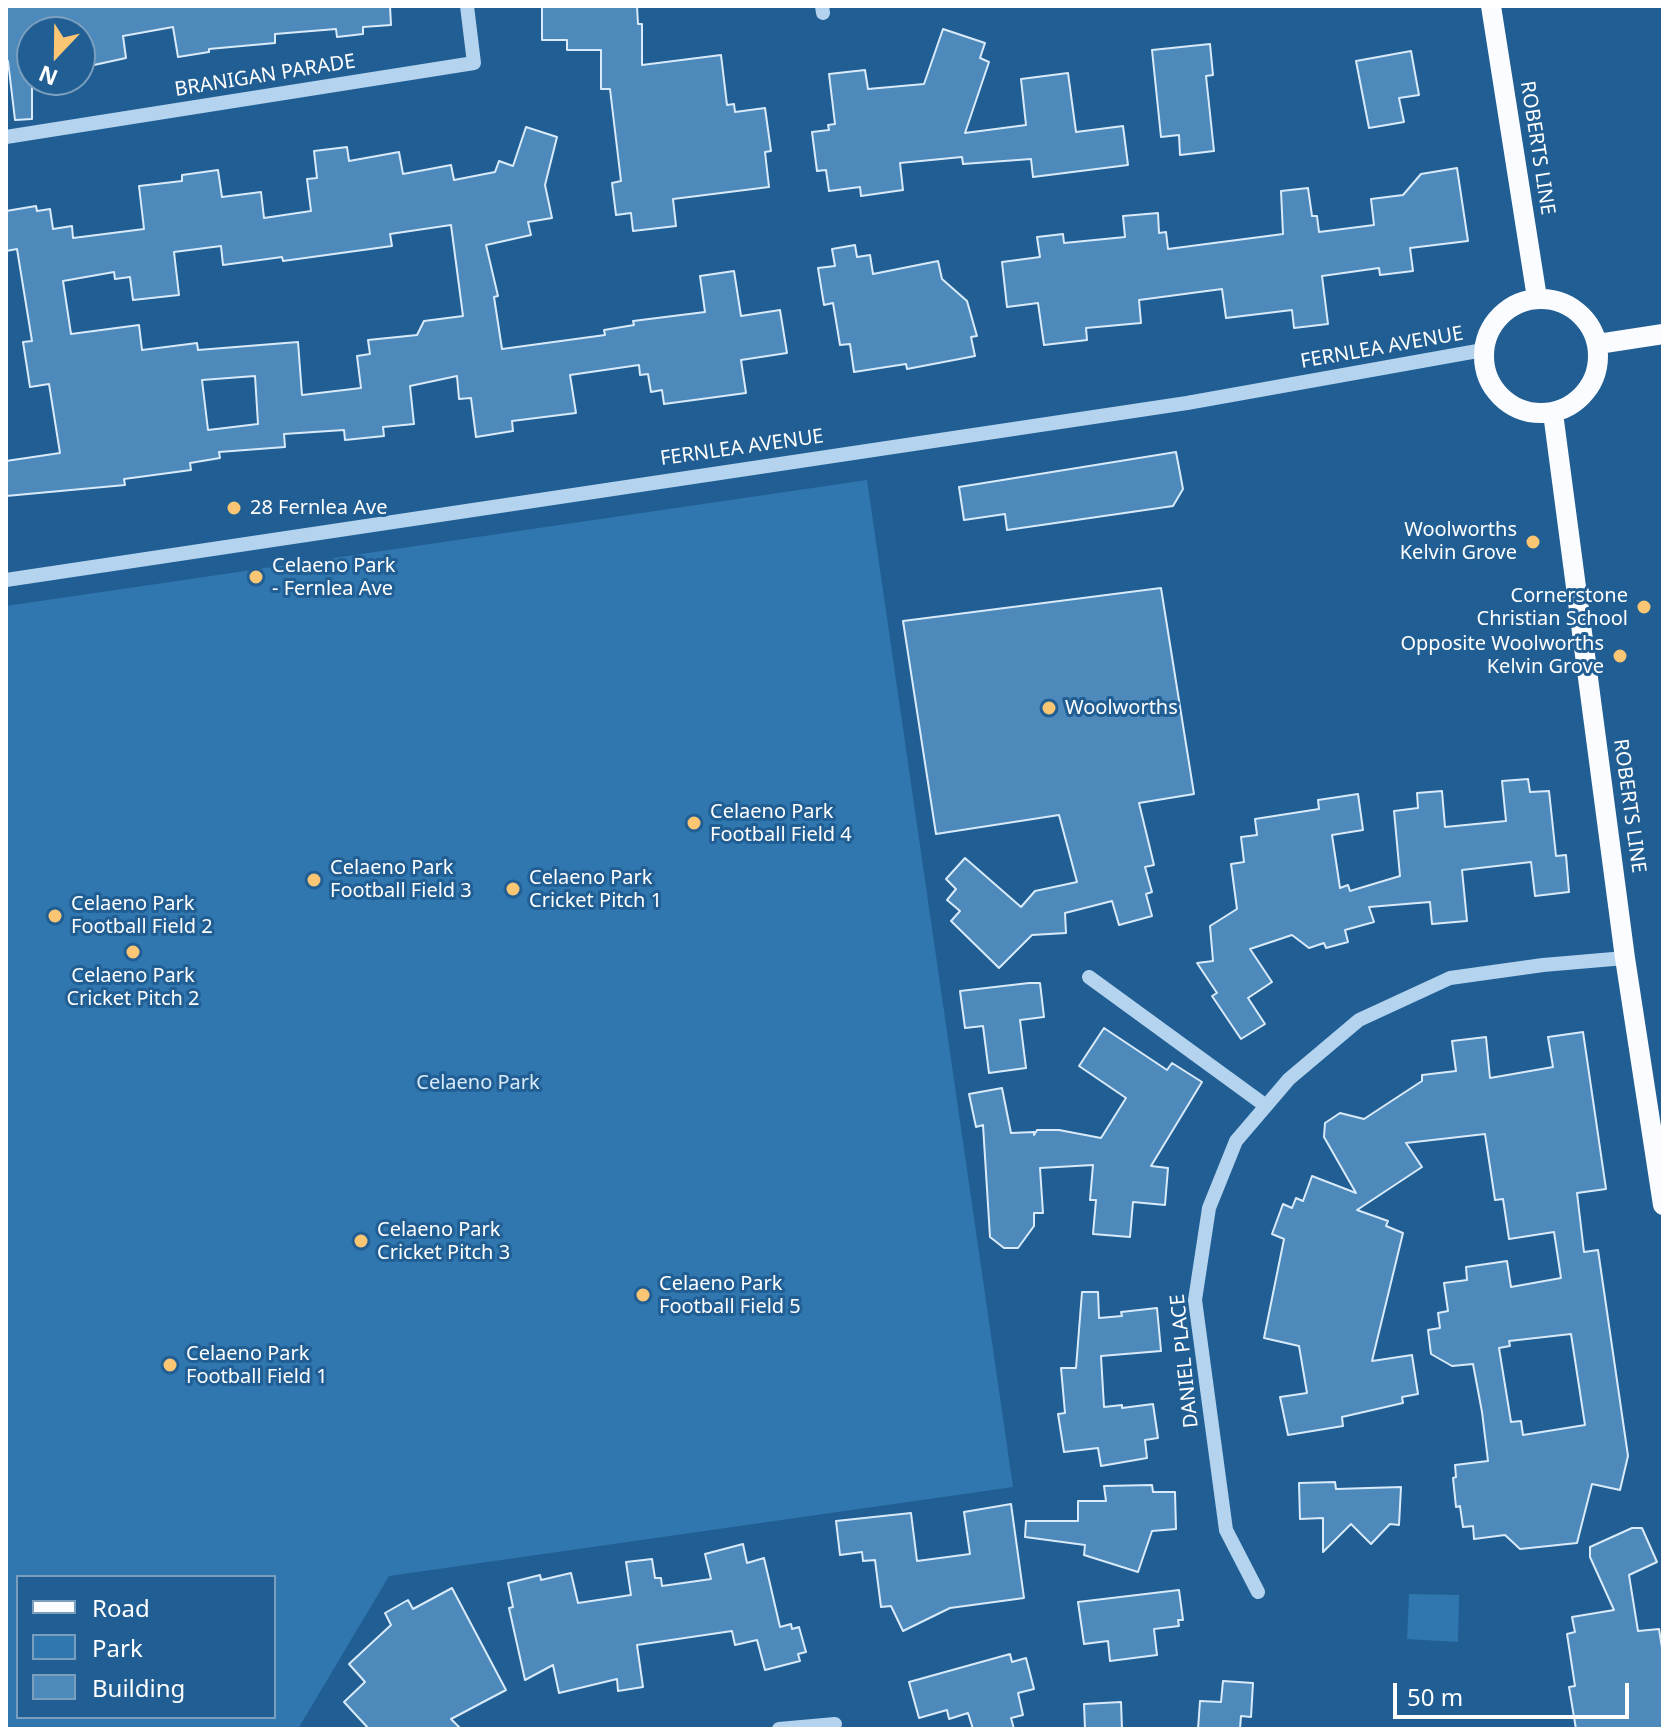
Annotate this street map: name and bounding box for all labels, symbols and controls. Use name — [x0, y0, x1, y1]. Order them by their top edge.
north arrow — [16, 16, 96, 96]
street label: BRANIGAN PARADE — [173, 50, 357, 102]
text: N — [34, 59, 62, 94]
street label: ROBERTS LINE — [1515, 79, 1559, 217]
street label: FERNLEA AVENUE — [1299, 322, 1465, 374]
street label: FERNLEA AVENUE — [659, 425, 825, 471]
place label: 28 Fernlea Ave — [250, 496, 387, 520]
marker: 28 Fernlea Ave — [225, 499, 243, 517]
place label: Woolworths Kelvin Grove — [1400, 518, 1517, 565]
marker: Woolworths Kelvin Grove — [1524, 533, 1542, 551]
place label: Celaeno Park - Fernlea Ave — [272, 554, 395, 601]
marker: Celaeno Park - Fernlea Ave — [247, 568, 265, 586]
place label: Cornerstone Christian School — [1477, 584, 1628, 631]
marker: Cornerstone Christian School — [1635, 598, 1653, 616]
place label: Opposite Woolworths Kelvin Grove — [1400, 632, 1604, 679]
marker: Opposite Woolworths Kelvin Grove — [1611, 647, 1629, 665]
place label: Woolworths — [1065, 696, 1178, 720]
marker: Woolworths — [1040, 699, 1058, 717]
street label: ROBERTS LINE — [1608, 737, 1650, 875]
place label: Celaeno Park Football Field 4 — [710, 800, 852, 847]
marker: Celaeno Park Football Field 4 — [685, 814, 703, 832]
place label: Celaeno Park Football Field 3 — [330, 856, 472, 903]
place label: Celaeno Park Cricket Pitch 1 — [529, 866, 662, 913]
marker: Celaeno Park Football Field 3 — [305, 871, 323, 889]
marker: Celaeno Park Cricket Pitch 1 — [504, 880, 522, 898]
place label: Celaeno Park Football Field 2 — [71, 892, 213, 939]
marker: Celaeno Park Football Field 2 — [46, 907, 64, 925]
marker: Celaeno Park Cricket Pitch 2 — [124, 943, 142, 961]
place label: Celaeno Park Cricket Pitch 2 — [66, 964, 200, 1011]
park label: Celaeno Park — [416, 1071, 540, 1095]
place label: Celaeno Park Cricket Pitch 3 — [377, 1218, 510, 1265]
marker: Celaeno Park Cricket Pitch 3 — [352, 1232, 370, 1250]
place label: Celaeno Park Football Field 5 — [659, 1272, 801, 1319]
marker: Celaeno Park Football Field 5 — [634, 1286, 652, 1304]
street label: DANIEL PLACE — [1166, 1293, 1204, 1429]
place label: Celaeno Park Football Field 1 — [186, 1342, 328, 1389]
marker: Celaeno Park Football Field 1 — [161, 1356, 179, 1374]
legend — [16, 1575, 276, 1719]
text: Road — [92, 1591, 150, 1624]
text: Park — [92, 1631, 143, 1664]
scale bar — [1397, 1667, 1633, 1717]
text: Building — [92, 1671, 185, 1704]
text: 50 m — [1407, 1680, 1463, 1713]

